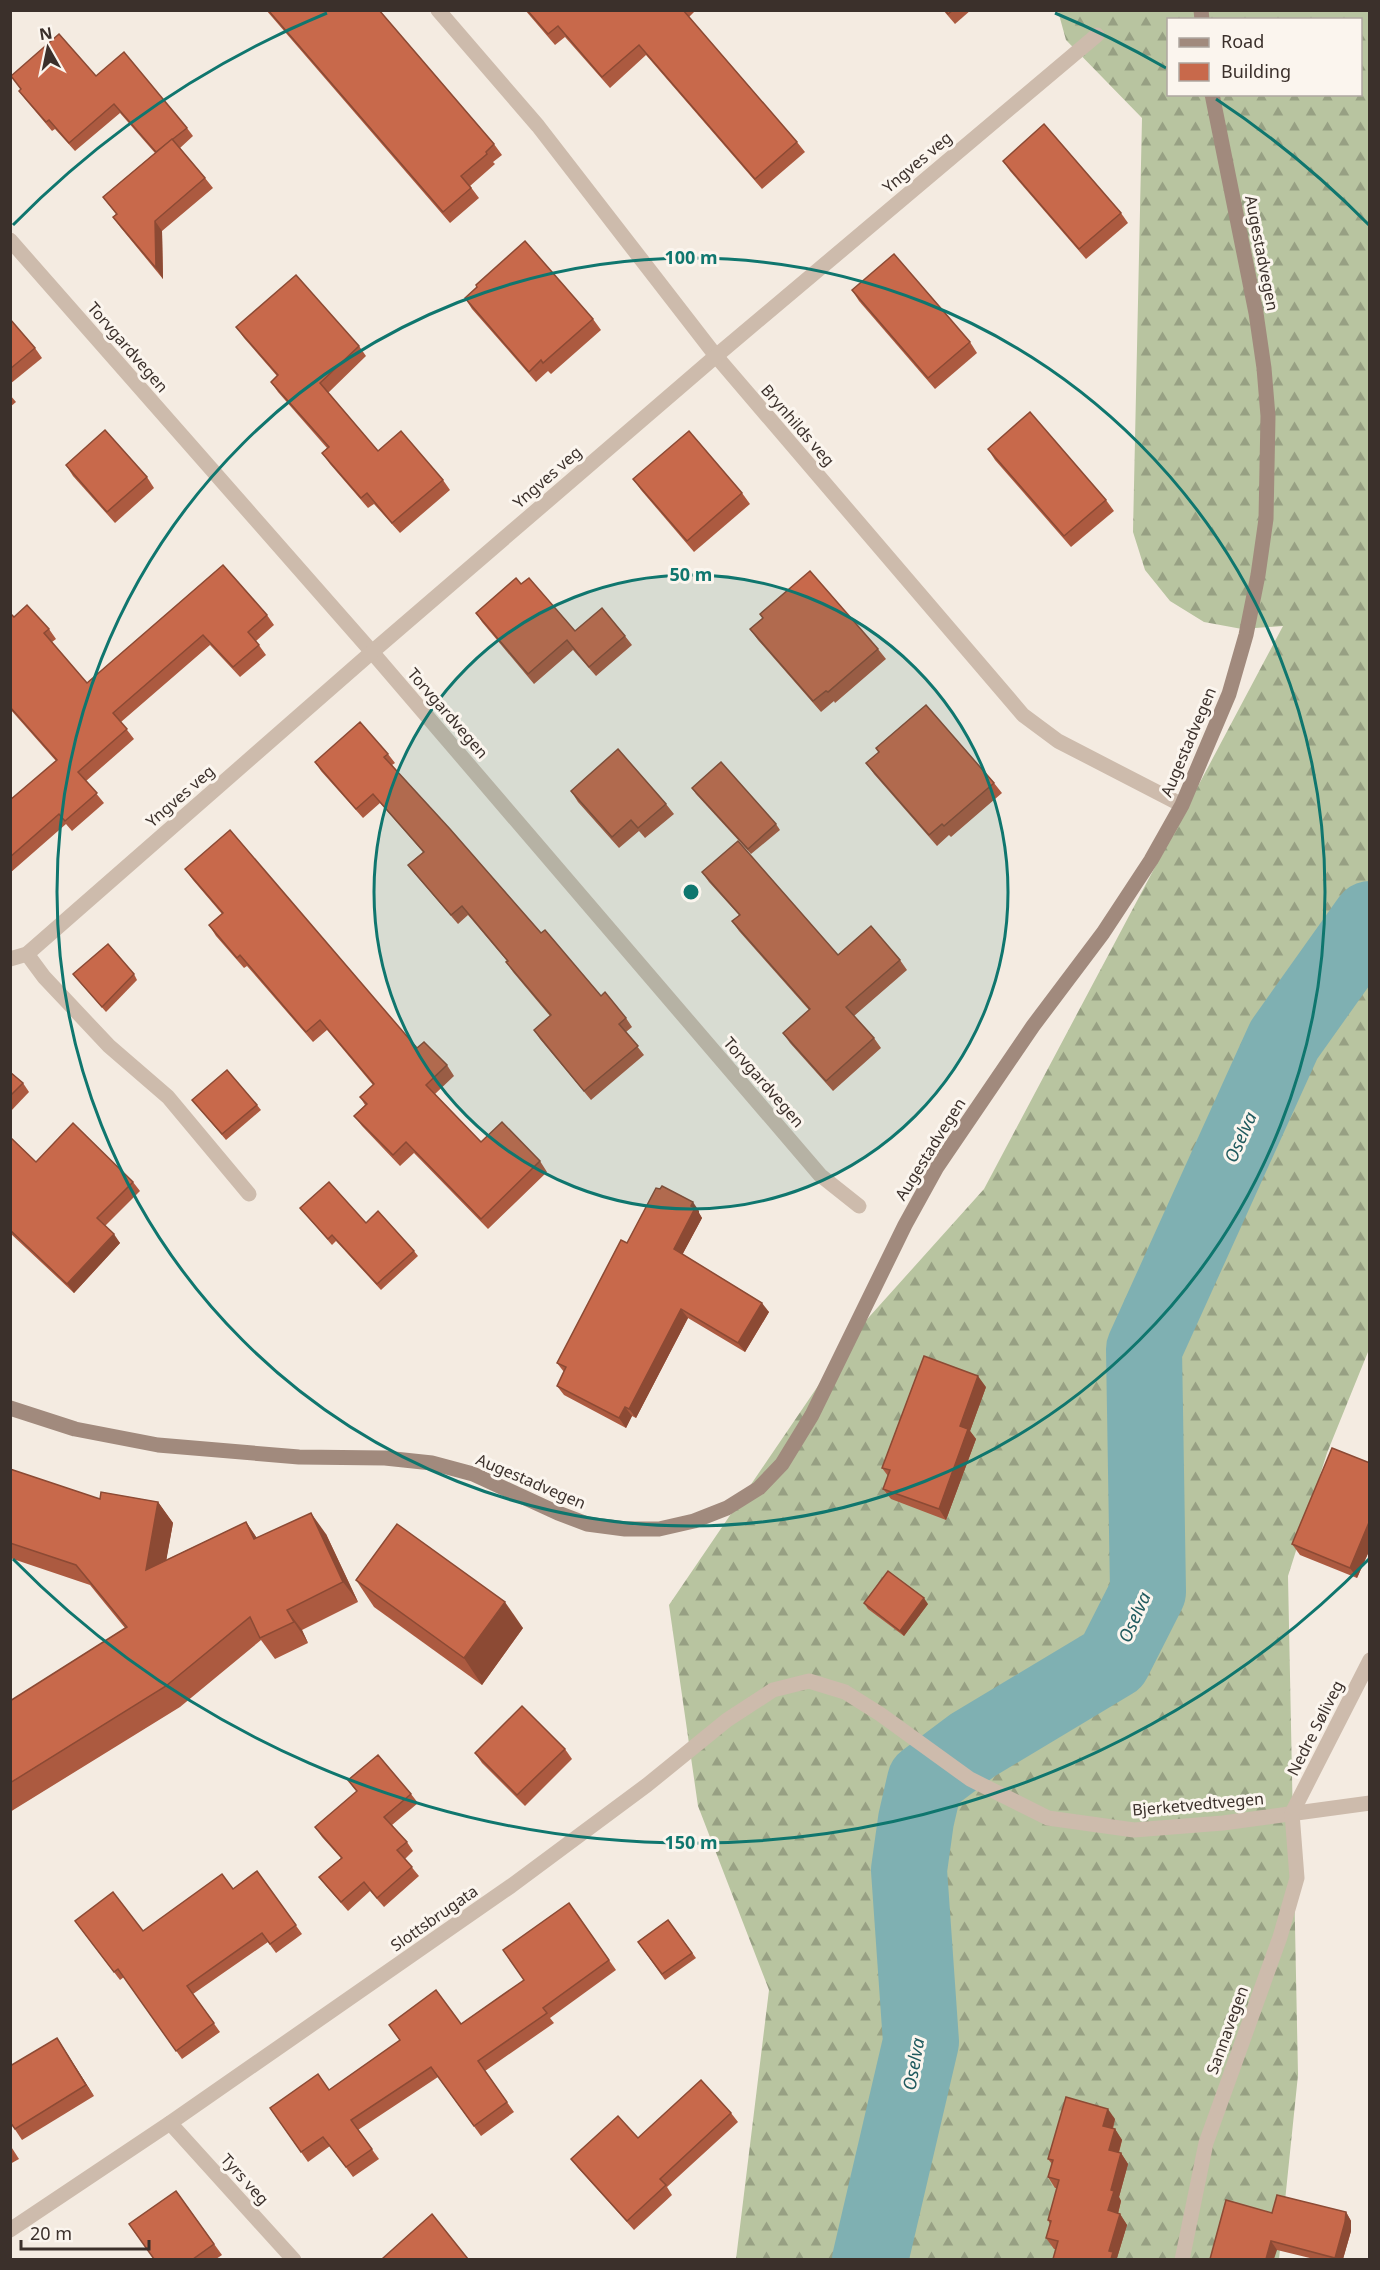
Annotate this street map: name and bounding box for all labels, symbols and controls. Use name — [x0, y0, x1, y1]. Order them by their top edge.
north arrow — [18, 18, 78, 78]
legend — [1167, 18, 1362, 96]
text: N — [38, 21, 54, 45]
text: Road — [1221, 29, 1264, 53]
text: Building — [1221, 59, 1291, 83]
street label: Yngves veg — [878, 126, 956, 198]
street label: Augestadvegen — [1240, 193, 1284, 313]
text: 100 m — [664, 245, 718, 269]
street label: Torvgardvegen — [83, 297, 173, 397]
street label: Brynhilds veg — [756, 379, 840, 471]
street label: Yngves veg — [508, 441, 586, 513]
text: 50 m — [670, 562, 712, 586]
street label: Torvgardvegen — [403, 663, 493, 763]
street label: Augestadvegen — [1155, 684, 1221, 800]
street label: Yngves veg — [141, 760, 219, 832]
centre of rings — [681, 882, 701, 902]
street label: Torvgardvegen — [719, 1032, 809, 1132]
street label: Augestadvegen — [890, 1094, 970, 1204]
water label: Oselva — [1218, 1108, 1262, 1166]
street label: Augestadvegen — [473, 1448, 589, 1514]
water label: Oselva — [1112, 1588, 1156, 1646]
street label: Nedre Søliveg — [1282, 1677, 1348, 1779]
street label: Bjerketvedtvegen — [1131, 1787, 1265, 1821]
text: 150 m — [664, 1830, 718, 1854]
street label: Slottsbrugata — [386, 1880, 482, 1956]
street label: Sannavegen — [1201, 1983, 1253, 2077]
water label: Oselva — [897, 2036, 929, 2092]
street label: Tyrs veg — [216, 2149, 274, 2209]
scale bar — [21, 2213, 148, 2251]
text: 20 m — [30, 2221, 72, 2245]

